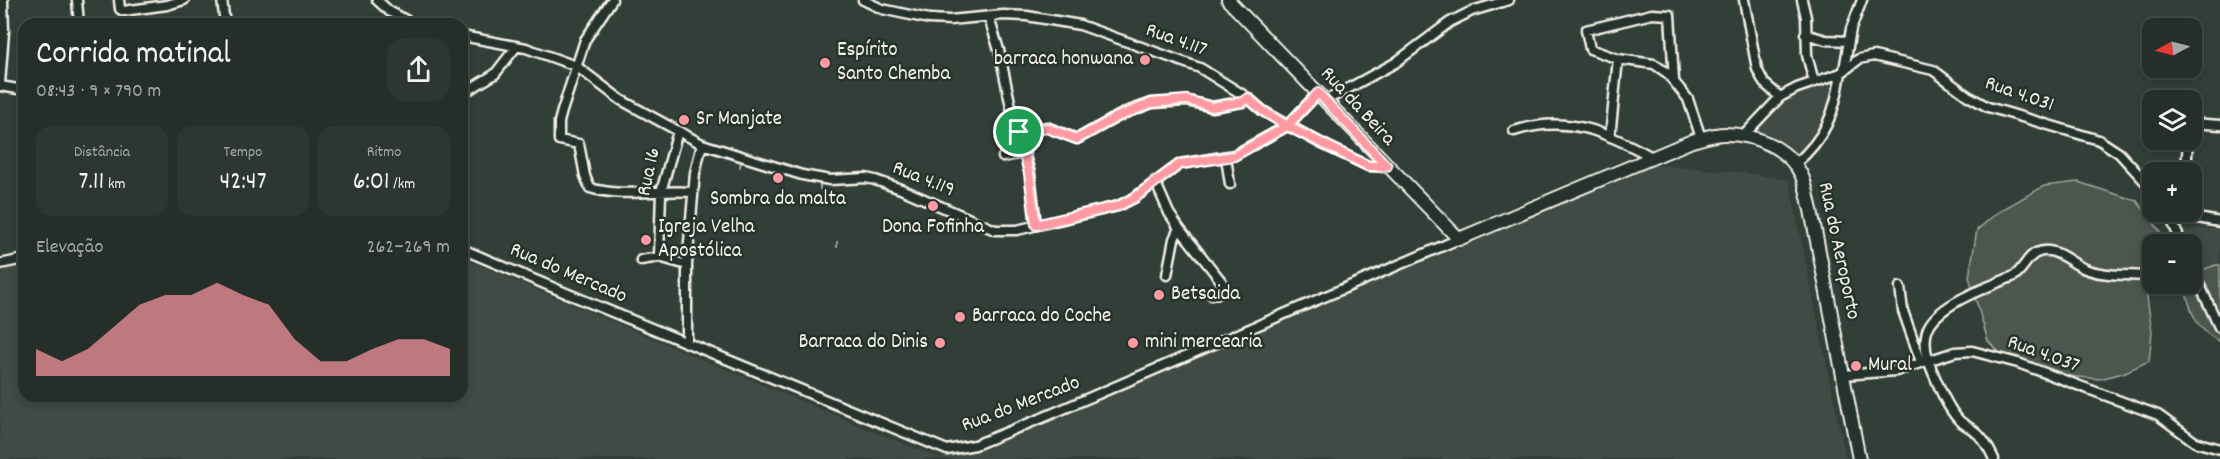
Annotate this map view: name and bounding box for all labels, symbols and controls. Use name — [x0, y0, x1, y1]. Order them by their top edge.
street label: Rua 4.117 — [1141, 16, 1211, 66]
north arrow — [2142, 18, 2202, 78]
map controls — [2142, 18, 2202, 294]
text: Corrida matinal — [36, 32, 231, 79]
place label: Espírito Santo Chemba — [837, 36, 951, 90]
button: share — [387, 38, 450, 101]
place label: barraca honwana — [994, 45, 1134, 75]
marker: barraca honwana — [1138, 53, 1152, 67]
marker: Espírito Santo Chemba — [818, 56, 832, 70]
street label: Rua da Beira — [1312, 61, 1403, 154]
street label: Rua 4.031 — [1980, 69, 2058, 121]
text: 08:43 · 9 × 790 m — [36, 78, 161, 106]
button: layers — [2142, 90, 2202, 150]
place label: Sr Manjate — [696, 105, 782, 135]
pin — [993, 106, 1044, 157]
marker: Sr Manjate — [677, 113, 691, 127]
icon: arrive — [1002, 115, 1035, 148]
text: Distância — [74, 141, 130, 164]
text: Tempo — [224, 141, 262, 164]
text: Ritmo — [367, 141, 401, 164]
street label: Rua 16 — [630, 145, 670, 199]
street label: Rua 4.119 — [887, 154, 959, 206]
button: + — [2142, 162, 2202, 222]
text: 7.11 — [79, 164, 104, 201]
text: 42:47 — [219, 164, 267, 201]
text: 6:01 — [353, 164, 390, 201]
marker: Sombra da malta — [771, 171, 785, 185]
text: km — [104, 173, 125, 196]
text: /km — [390, 173, 415, 196]
street label: Rua do Aeroporto — [1809, 180, 1867, 322]
place label: Sombra da malta — [710, 185, 847, 215]
marker: Dona Fofinha — [926, 199, 940, 213]
place label: Igreja Velha Apostólica — [658, 213, 756, 267]
place label: Dona Fofinha — [882, 213, 985, 243]
marker: Igreja Velha Apostólica — [639, 233, 653, 247]
text: Elevação — [36, 234, 103, 262]
text: 262–269 m — [367, 234, 450, 262]
button: − — [2142, 234, 2202, 294]
street label: Rua do Mercado — [505, 236, 631, 312]
place label: Betsaida — [1171, 280, 1241, 310]
marker: Betsaida — [1152, 288, 1166, 302]
place label: Barraca do Coche — [972, 302, 1111, 332]
marker: Barraca do Coche — [953, 310, 967, 324]
place label: Barraca do Dinis — [799, 328, 928, 358]
place label: mini mercearia — [1145, 328, 1263, 358]
street label: Rua 4.037 — [2003, 328, 2083, 382]
marker: Barraca do Dinis — [933, 336, 947, 350]
marker: mini mercearia — [1126, 336, 1140, 350]
place label: Mural — [1868, 351, 1912, 381]
marker: Mural — [1849, 359, 1863, 373]
street label: Rua do Mercado — [957, 369, 1085, 441]

